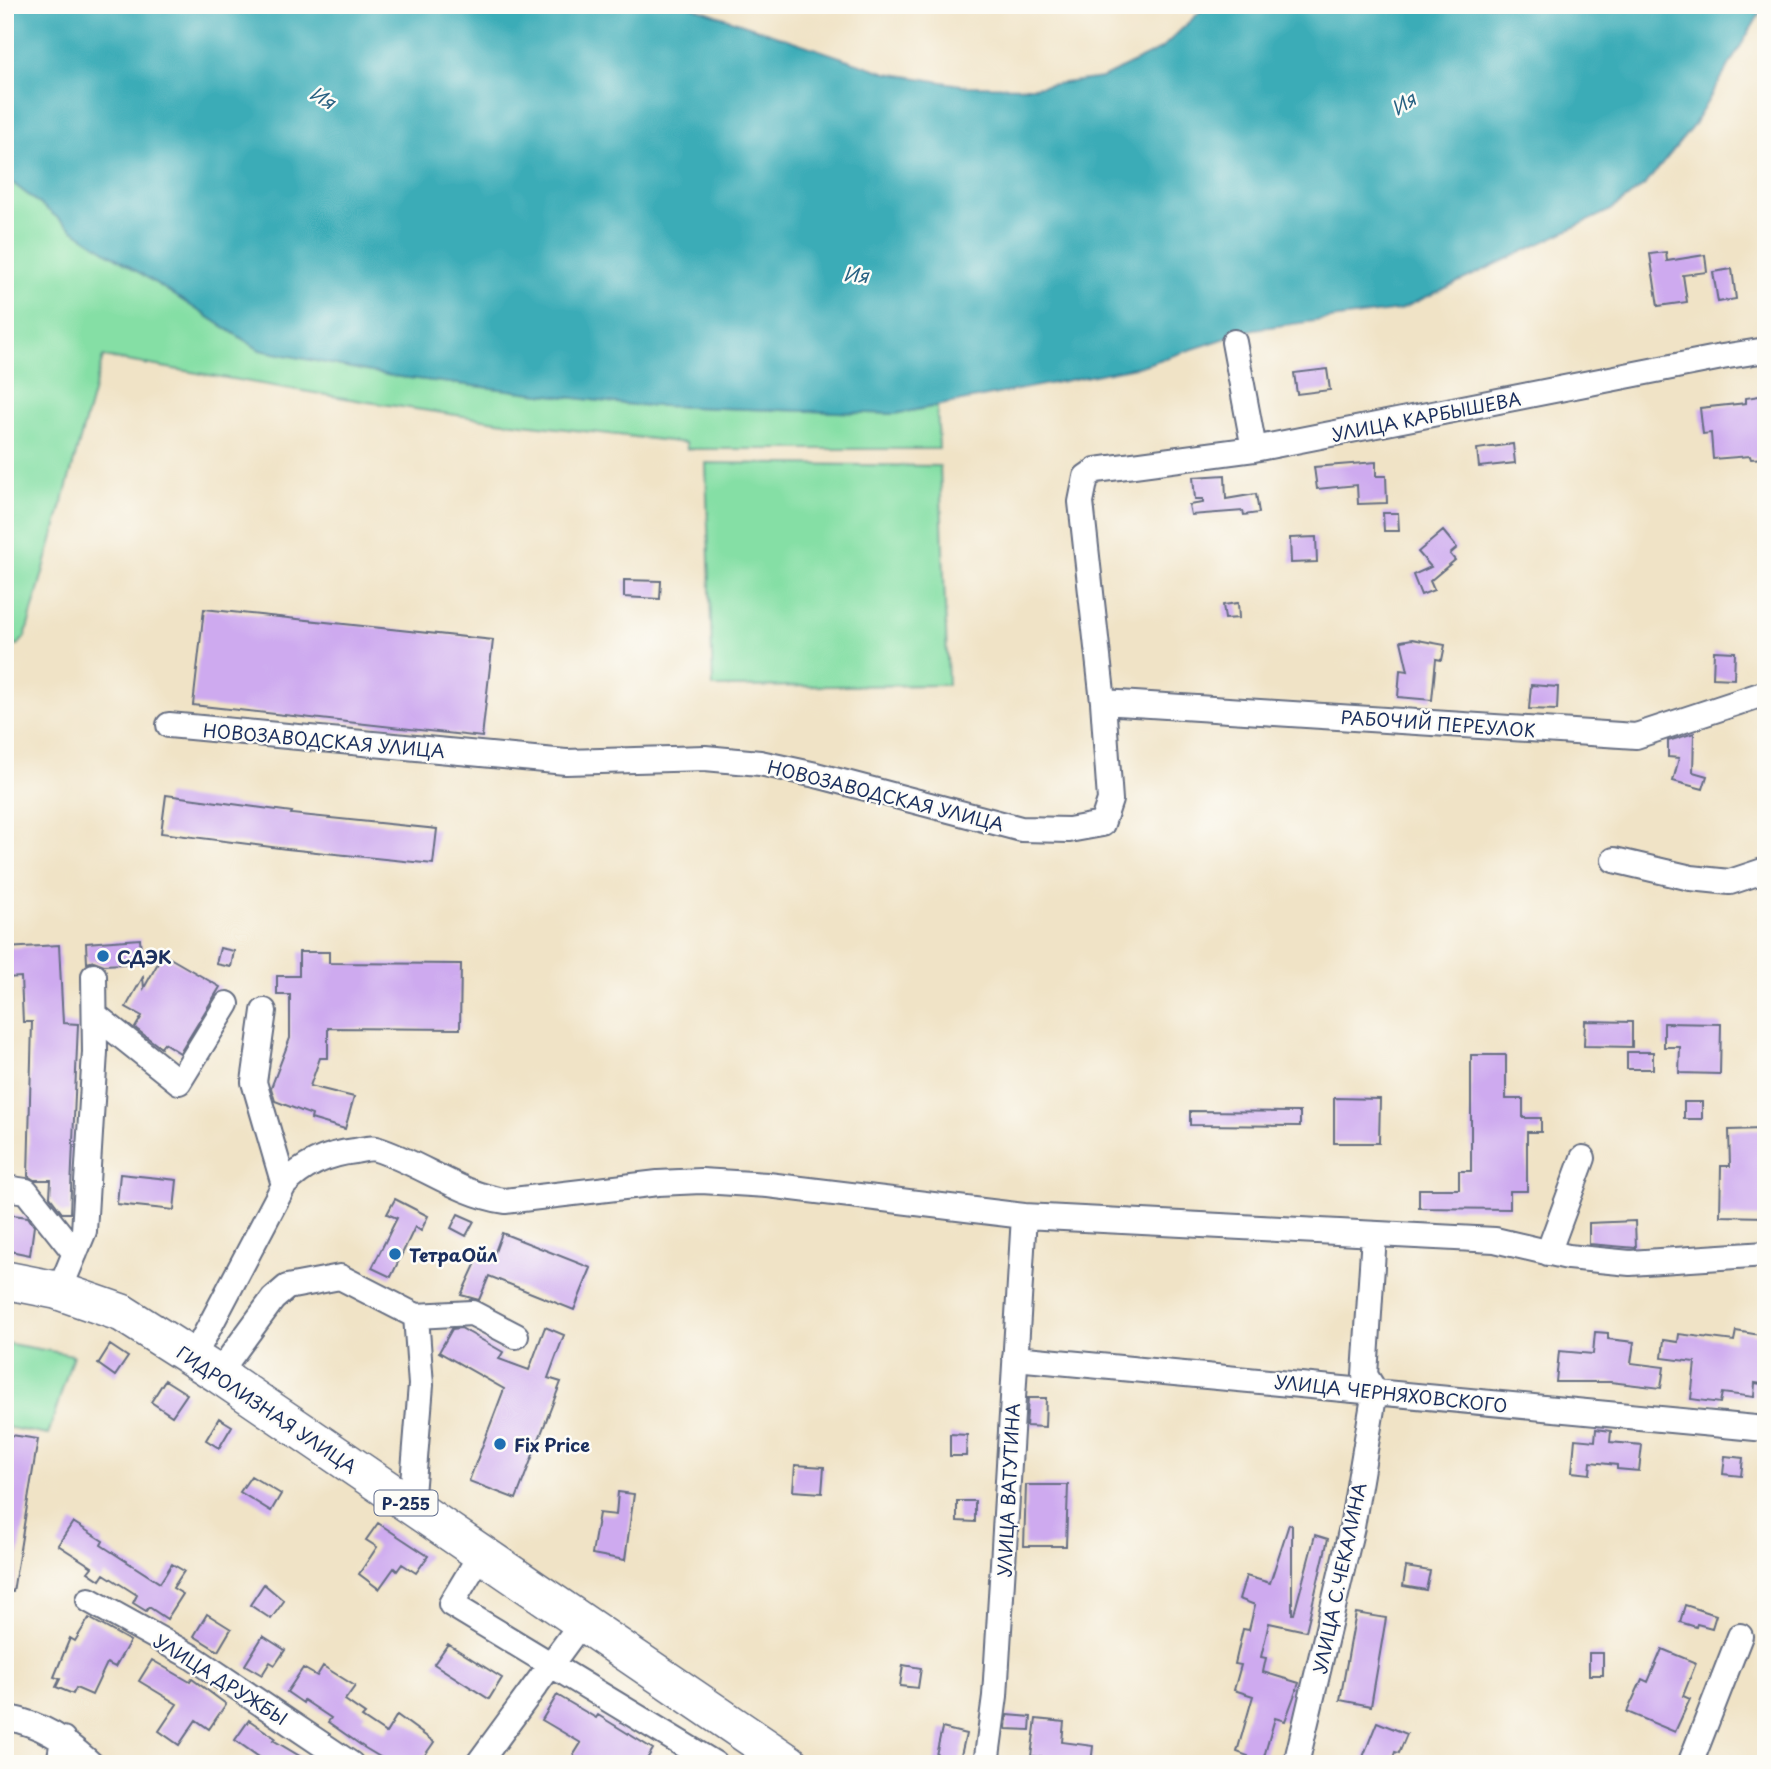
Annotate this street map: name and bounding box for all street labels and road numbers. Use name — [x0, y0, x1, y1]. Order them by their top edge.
street label: УЛИЦА КАРБЫШЕВА — [1329, 384, 1523, 448]
street label: РАБОЧИЙ ПЕРЕУЛОК — [1340, 703, 1536, 743]
street label: НОВОЗАВОДСКАЯ УЛИЦА — [202, 716, 446, 764]
street label: НОВОЗАВОДСКАЯ УЛИЦА — [765, 753, 1007, 837]
street label: ГИДРОЛИЗНАЯ УЛИЦА — [172, 1339, 362, 1480]
street label: УЛИЦА ЧЕРНЯХОВСКОГО — [1273, 1367, 1509, 1419]
street label: УЛИЦА ВАТУТИНА — [990, 1402, 1026, 1578]
street label: УЛИЦА С.ЧЕКАЛИНА — [1306, 1480, 1372, 1676]
road number: Р-255 — [374, 1490, 438, 1516]
street label: УЛИЦА ДРУЖБЫ — [149, 1627, 293, 1731]

